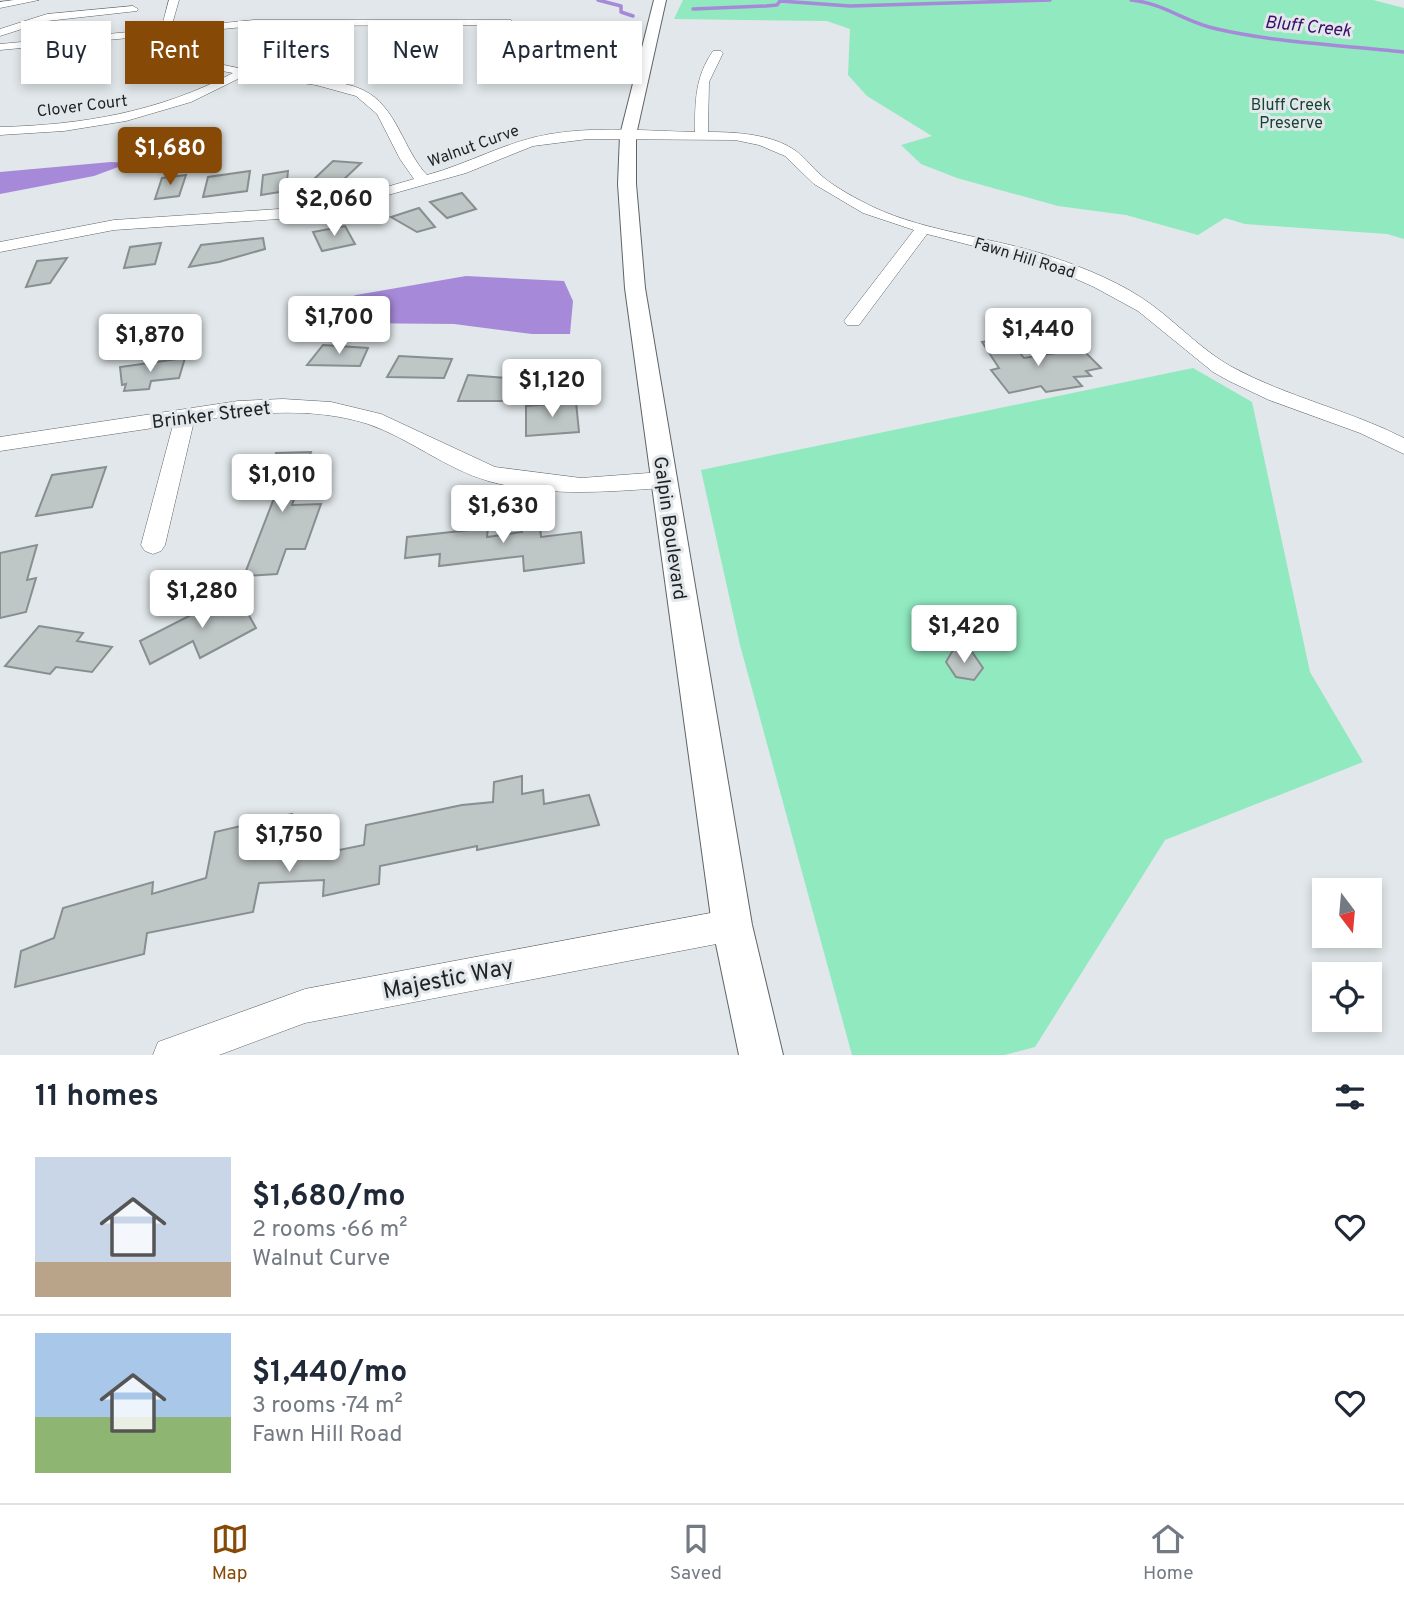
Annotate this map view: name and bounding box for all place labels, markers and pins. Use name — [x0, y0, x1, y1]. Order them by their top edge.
pin: $1,680 — [113, 128, 227, 187]
pin: $2,060 — [277, 178, 391, 238]
pin: $1,700 — [282, 296, 396, 356]
pin: $1,440 — [981, 308, 1095, 368]
pin: $1,870 — [93, 314, 207, 374]
pin: $1,120 — [495, 360, 609, 419]
pin: $1,010 — [225, 454, 339, 514]
pin: $1,630 — [446, 486, 560, 545]
pin: $1,280 — [145, 570, 259, 630]
pin: $1,420 — [907, 606, 1021, 665]
pin: $1,750 — [232, 814, 346, 874]

